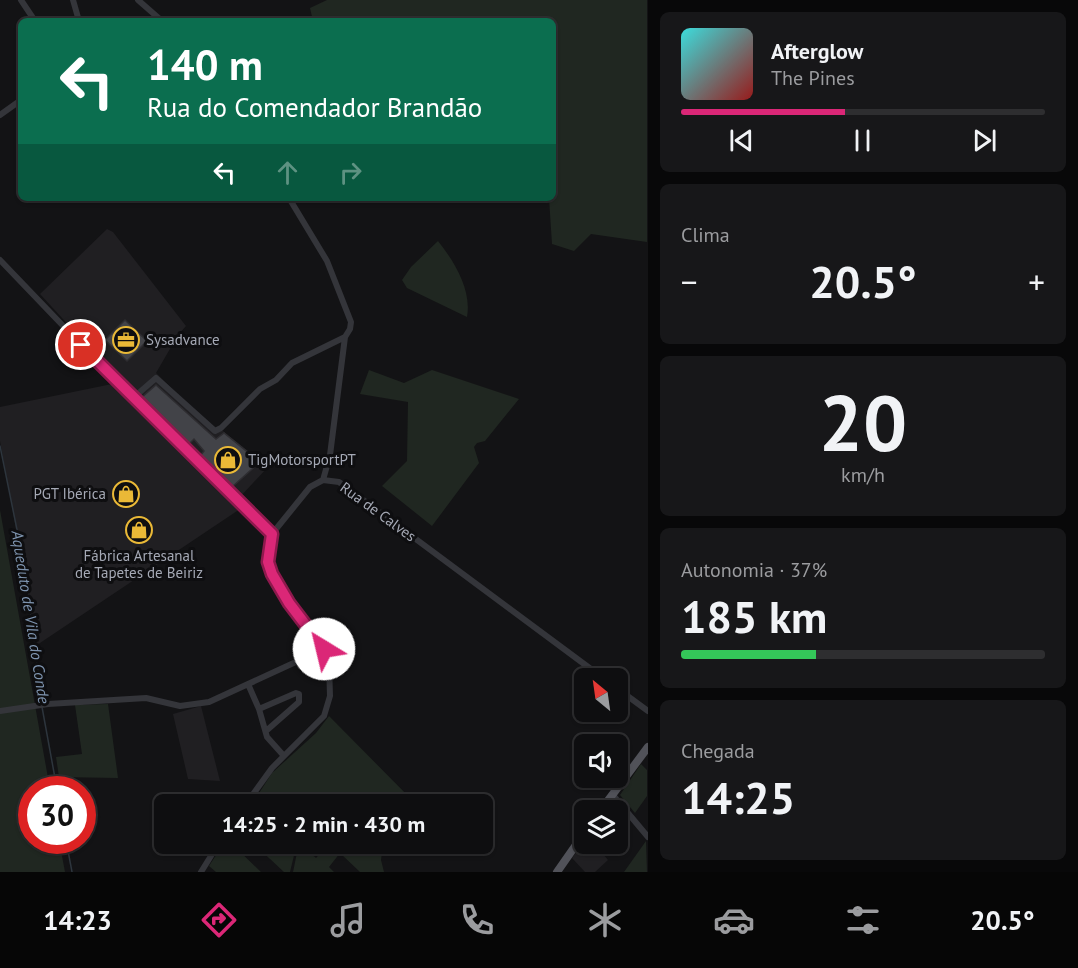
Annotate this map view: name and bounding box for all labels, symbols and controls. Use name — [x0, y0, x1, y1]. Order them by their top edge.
text: 140 m — [147, 37, 263, 92]
text: Afterglow — [771, 37, 863, 65]
icon: left — [48, 42, 126, 120]
text: The Pines — [771, 65, 855, 91]
text: Rua do Comendador Brandão — [147, 90, 482, 124]
icon: previous — [725, 124, 758, 157]
icon: pause — [846, 124, 879, 157]
icon: next — [968, 124, 1001, 157]
icon: left — [208, 156, 241, 189]
icon: ahead — [271, 156, 304, 189]
icon: right — [334, 156, 367, 189]
text: Clima — [681, 222, 730, 248]
text: 20.5° — [809, 252, 917, 310]
text: − — [681, 260, 698, 303]
text: + — [1028, 260, 1045, 303]
pin — [55, 319, 106, 370]
office icon: Sysadvance — [111, 325, 141, 355]
icon: arrive — [64, 328, 97, 361]
place label: Sysadvance — [146, 330, 220, 349]
text: 20 — [819, 372, 907, 473]
shop icon: TigMotorsportPT — [213, 445, 243, 475]
place label: TigMotorsportPT — [248, 450, 357, 469]
text: km/h — [841, 462, 885, 488]
street label: Rua de Calves — [337, 478, 420, 545]
shop icon: PGT Ibérica — [111, 479, 141, 509]
place label: PGT Ibérica — [34, 484, 106, 503]
shop icon: Fábrica Artesanal de Tapetes de Beiriz — [124, 515, 154, 545]
water label: Aqueduto de Vila do Conde — [7, 528, 55, 706]
place label: Fábrica Artesanal de Tapetes de Beiriz — [75, 546, 203, 582]
text: Autonomia · 37% — [681, 557, 827, 583]
text: 185 km — [681, 587, 827, 645]
position arrow — [292, 617, 356, 681]
north arrow — [574, 668, 628, 722]
map controls — [574, 668, 628, 854]
button: sound — [574, 734, 628, 788]
text: Chegada — [681, 738, 755, 764]
text: 14:25 — [681, 768, 795, 826]
speed limit sign: 30 — [18, 776, 96, 854]
button: layers — [574, 800, 628, 854]
text: 14:25 · 2 min · 430 m — [222, 810, 425, 838]
icon: directions — [198, 899, 240, 941]
icon: music — [327, 899, 369, 941]
icon: phone — [456, 899, 498, 941]
icon: climate — [584, 899, 626, 941]
icon: car — [713, 899, 755, 941]
icon: filters — [842, 899, 884, 941]
text: 14:23 — [43, 903, 112, 937]
text: 20.5° — [970, 903, 1035, 937]

